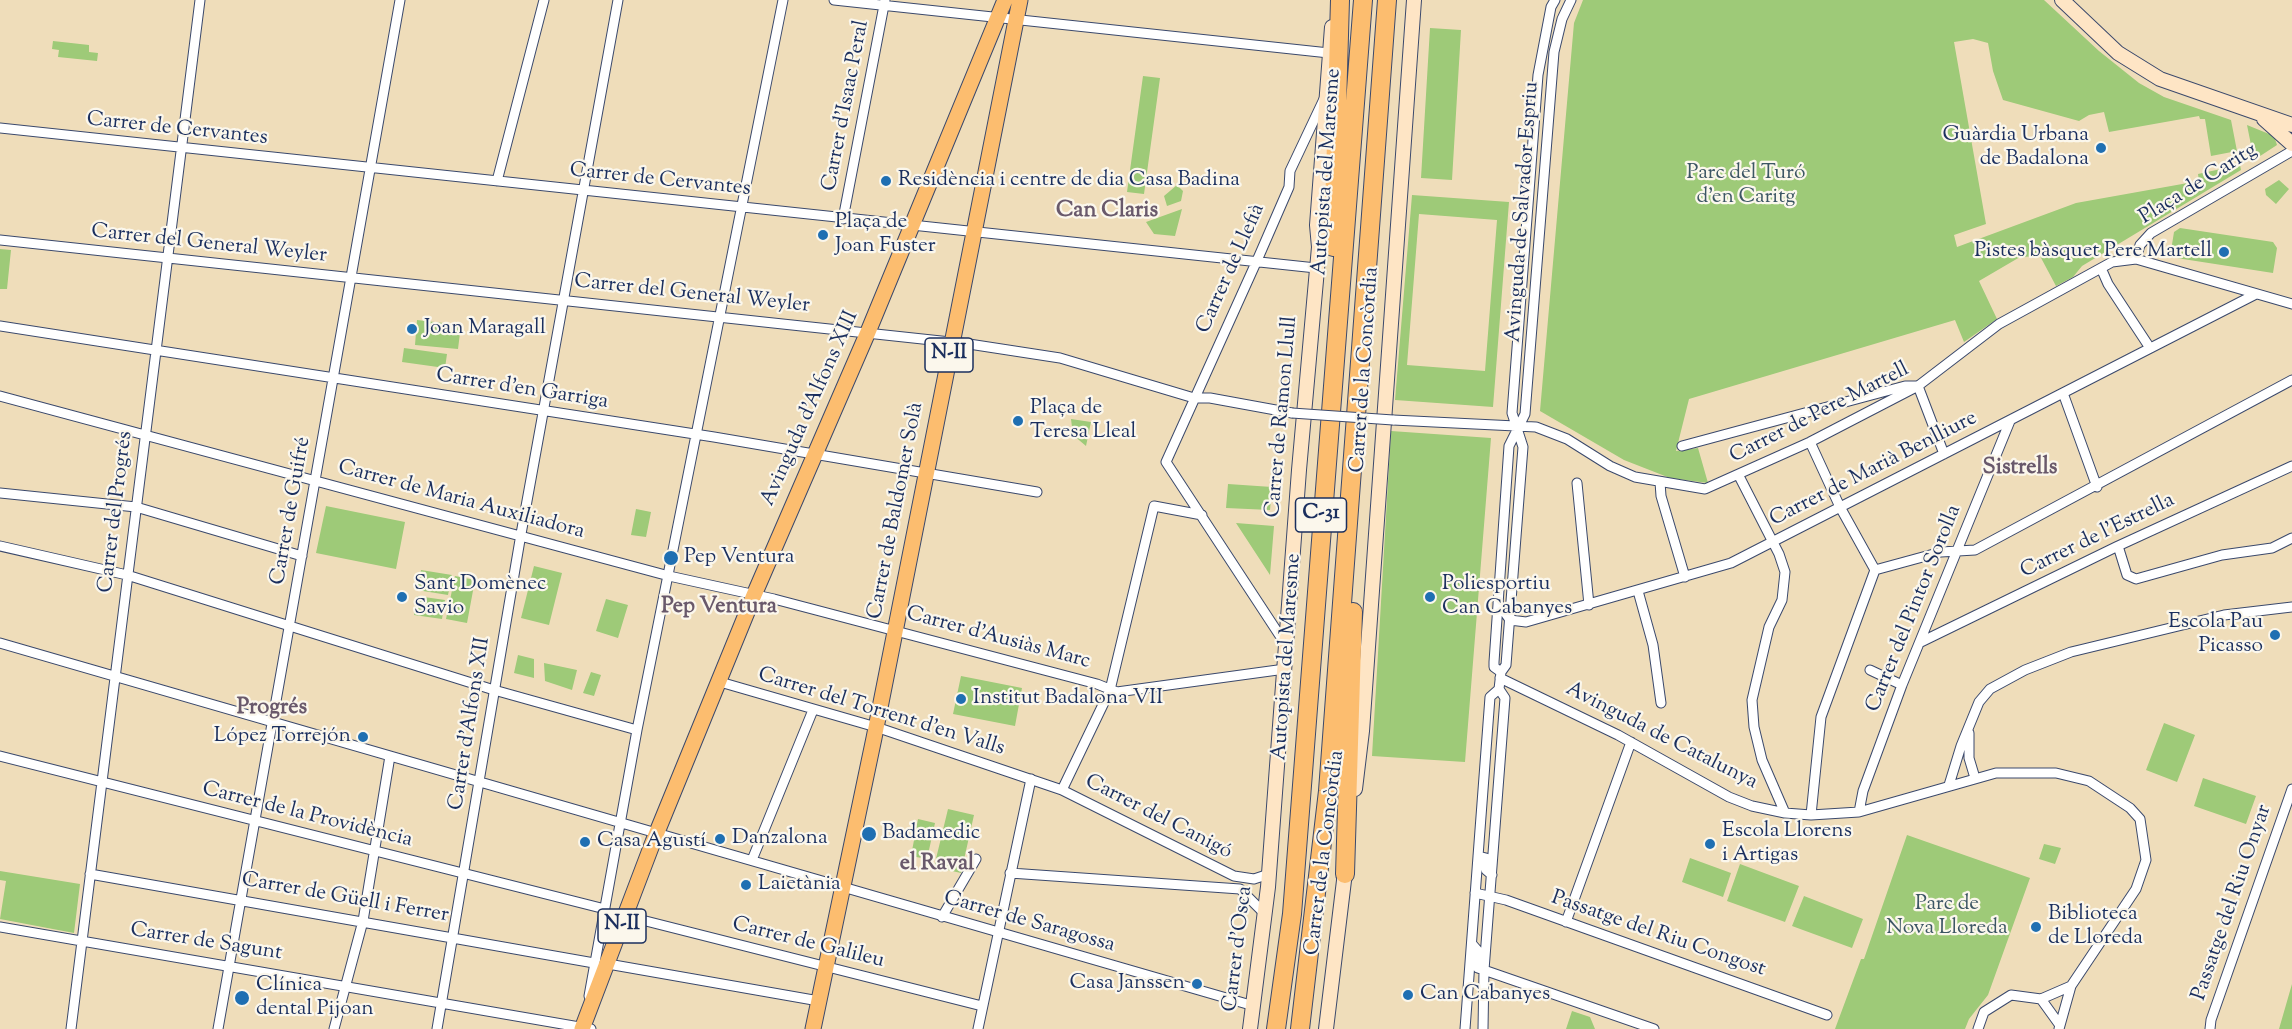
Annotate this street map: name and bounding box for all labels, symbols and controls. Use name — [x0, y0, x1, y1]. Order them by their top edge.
street label: Carrer d'Isaac Peral — [818, 18, 876, 194]
street label: Autopista del Maresme — [1308, 68, 1348, 276]
street label: Avinguda de Salvador Espriu — [1502, 81, 1546, 343]
street label: Carrer de Cervantes — [85, 108, 269, 152]
place label: Guàrdia Urbana de Badalona — [1942, 123, 2089, 173]
street label: Plaça de Caritg — [2136, 139, 2262, 231]
marker: Guàrdia Urbana de Badalona — [2094, 141, 2108, 155]
street label: Carrer de Cervantes — [568, 159, 752, 203]
park label: Parc del Turó d'en Caritg — [1687, 161, 1805, 211]
place label: Residència i centre de dia Casa Badina — [898, 168, 1240, 194]
marker: Residència i centre de dia Casa Badina — [879, 174, 893, 188]
district label: Can Claris — [1056, 199, 1158, 225]
street label: Carrer de Llefià — [1192, 200, 1272, 338]
place label: Plaça de Joan Fuster — [835, 210, 936, 260]
street label: Carrer del General Weyler — [90, 220, 328, 270]
marker: Plaça de Joan Fuster — [816, 228, 830, 242]
place label: Pistes bàsquet Pere Martell — [1974, 239, 2212, 265]
marker: Pistes bàsquet Pere Martell — [2217, 245, 2231, 259]
street label: Carrer de la Concòrdia — [1346, 266, 1386, 474]
street label: Carrer del General Weyler — [573, 270, 811, 320]
street label: Avinguda d'Alfons XIII — [757, 307, 865, 511]
street label: Carrer de Ramon Llull — [1262, 315, 1304, 519]
place label: Joan Maragall — [424, 316, 546, 342]
marker: Joan Maragall — [405, 322, 419, 336]
road number: N-II — [925, 338, 973, 372]
street label: Carrer de Pere Martell — [1726, 358, 1914, 470]
street label: Carrer d'en Garriga — [434, 364, 610, 416]
place label: Plaça de Teresa Lleal — [1030, 396, 1136, 446]
street label: Carrer de Baldomer Solà — [864, 400, 930, 622]
street label: Carrer de Marià Benlliure — [1766, 407, 1982, 533]
marker: Plaça de Teresa Lleal — [1011, 414, 1025, 428]
street label: Carrer del Progrés — [95, 430, 139, 594]
street label: Carrer de Guifré — [267, 435, 317, 587]
street label: Carrer de Maria Auxiliadora — [335, 456, 587, 546]
district label: Sistrells — [1983, 456, 2057, 482]
street label: Carrer de l'Estrella — [2017, 489, 2179, 585]
road number: C-31 — [1296, 498, 1346, 532]
street label: Carrer del Pintor Sorolla — [1862, 502, 1968, 716]
place label: Pep Ventura — [684, 545, 794, 571]
marker: Pep Ventura — [662, 549, 680, 567]
street label: Autopista del Maresme — [1268, 553, 1308, 761]
place label: Sant Domènec Savio — [414, 572, 547, 622]
place label: Poliesportiu Can Cabanyes — [1442, 572, 1572, 622]
marker: Sant Domènec Savio — [395, 590, 409, 604]
marker: Poliesportiu Can Cabanyes — [1423, 590, 1437, 604]
district label: Pep Ventura — [661, 595, 777, 621]
street label: Carrer d'Ausiàs Marc — [903, 602, 1093, 676]
place label: Escola Pau Picasso — [2168, 610, 2263, 660]
marker: Escola Pau Picasso — [2268, 628, 2282, 642]
street label: Carrer d'Alfons XII — [445, 636, 497, 812]
street label: Carrer del Torrent d'en Valls — [755, 663, 1007, 763]
street label: Avinguda de Catalunya — [1561, 678, 1761, 796]
place label: Institut Badalona VII — [973, 686, 1163, 712]
marker: Institut Badalona VII — [954, 692, 968, 706]
district label: Progrés — [237, 696, 307, 722]
place label: López Torrejón — [214, 724, 351, 750]
marker: López Torrejón — [356, 730, 370, 744]
street label: Carrer de la Concòrdia — [1301, 749, 1351, 957]
street label: Carrer del Canigó — [1080, 770, 1236, 866]
street label: Carrer de la Providència — [199, 778, 415, 854]
street label: Passatge del Riu Onyar — [2188, 802, 2278, 1004]
place label: Escola Llorens i Artigas — [1722, 819, 1852, 869]
place label: Badamedic — [882, 821, 980, 847]
marker: Badamedic — [860, 825, 878, 843]
place label: Danzalona — [732, 826, 828, 852]
place label: Casa Agustí — [597, 829, 706, 855]
marker: Danzalona — [713, 832, 727, 846]
marker: Casa Agustí — [578, 835, 592, 849]
marker: Escola Llorens i Artigas — [1703, 837, 1717, 851]
district label: el Raval — [900, 852, 974, 878]
street label: Carrer de Güell i Ferrer — [239, 868, 451, 930]
place label: Laietània — [758, 872, 841, 898]
marker: Laietània — [739, 878, 753, 892]
street label: Carrer d'Osca — [1219, 885, 1259, 1013]
street label: Passatge del Riu Congost — [1548, 886, 1768, 984]
street label: Carrer de Saragossa — [941, 887, 1117, 959]
park label: Parc de Nova Lloreda — [1886, 892, 2008, 942]
place label: Biblioteca de Lloreda — [2048, 902, 2143, 952]
road number: N-II — [598, 909, 646, 943]
street label: Carrer de Galileu — [729, 913, 887, 975]
street label: Carrer de Sagunt — [128, 919, 284, 967]
marker: Biblioteca de Lloreda — [2029, 920, 2043, 934]
place label: Casa Janssen — [1069, 971, 1185, 997]
place label: Clínica dental Pijoan — [256, 973, 374, 1023]
marker: Casa Janssen — [1190, 977, 1204, 991]
place label: Can Cabanyes — [1420, 982, 1550, 1008]
marker: Can Cabanyes — [1401, 988, 1415, 1002]
marker: Clínica dental Pijoan — [233, 989, 251, 1007]

